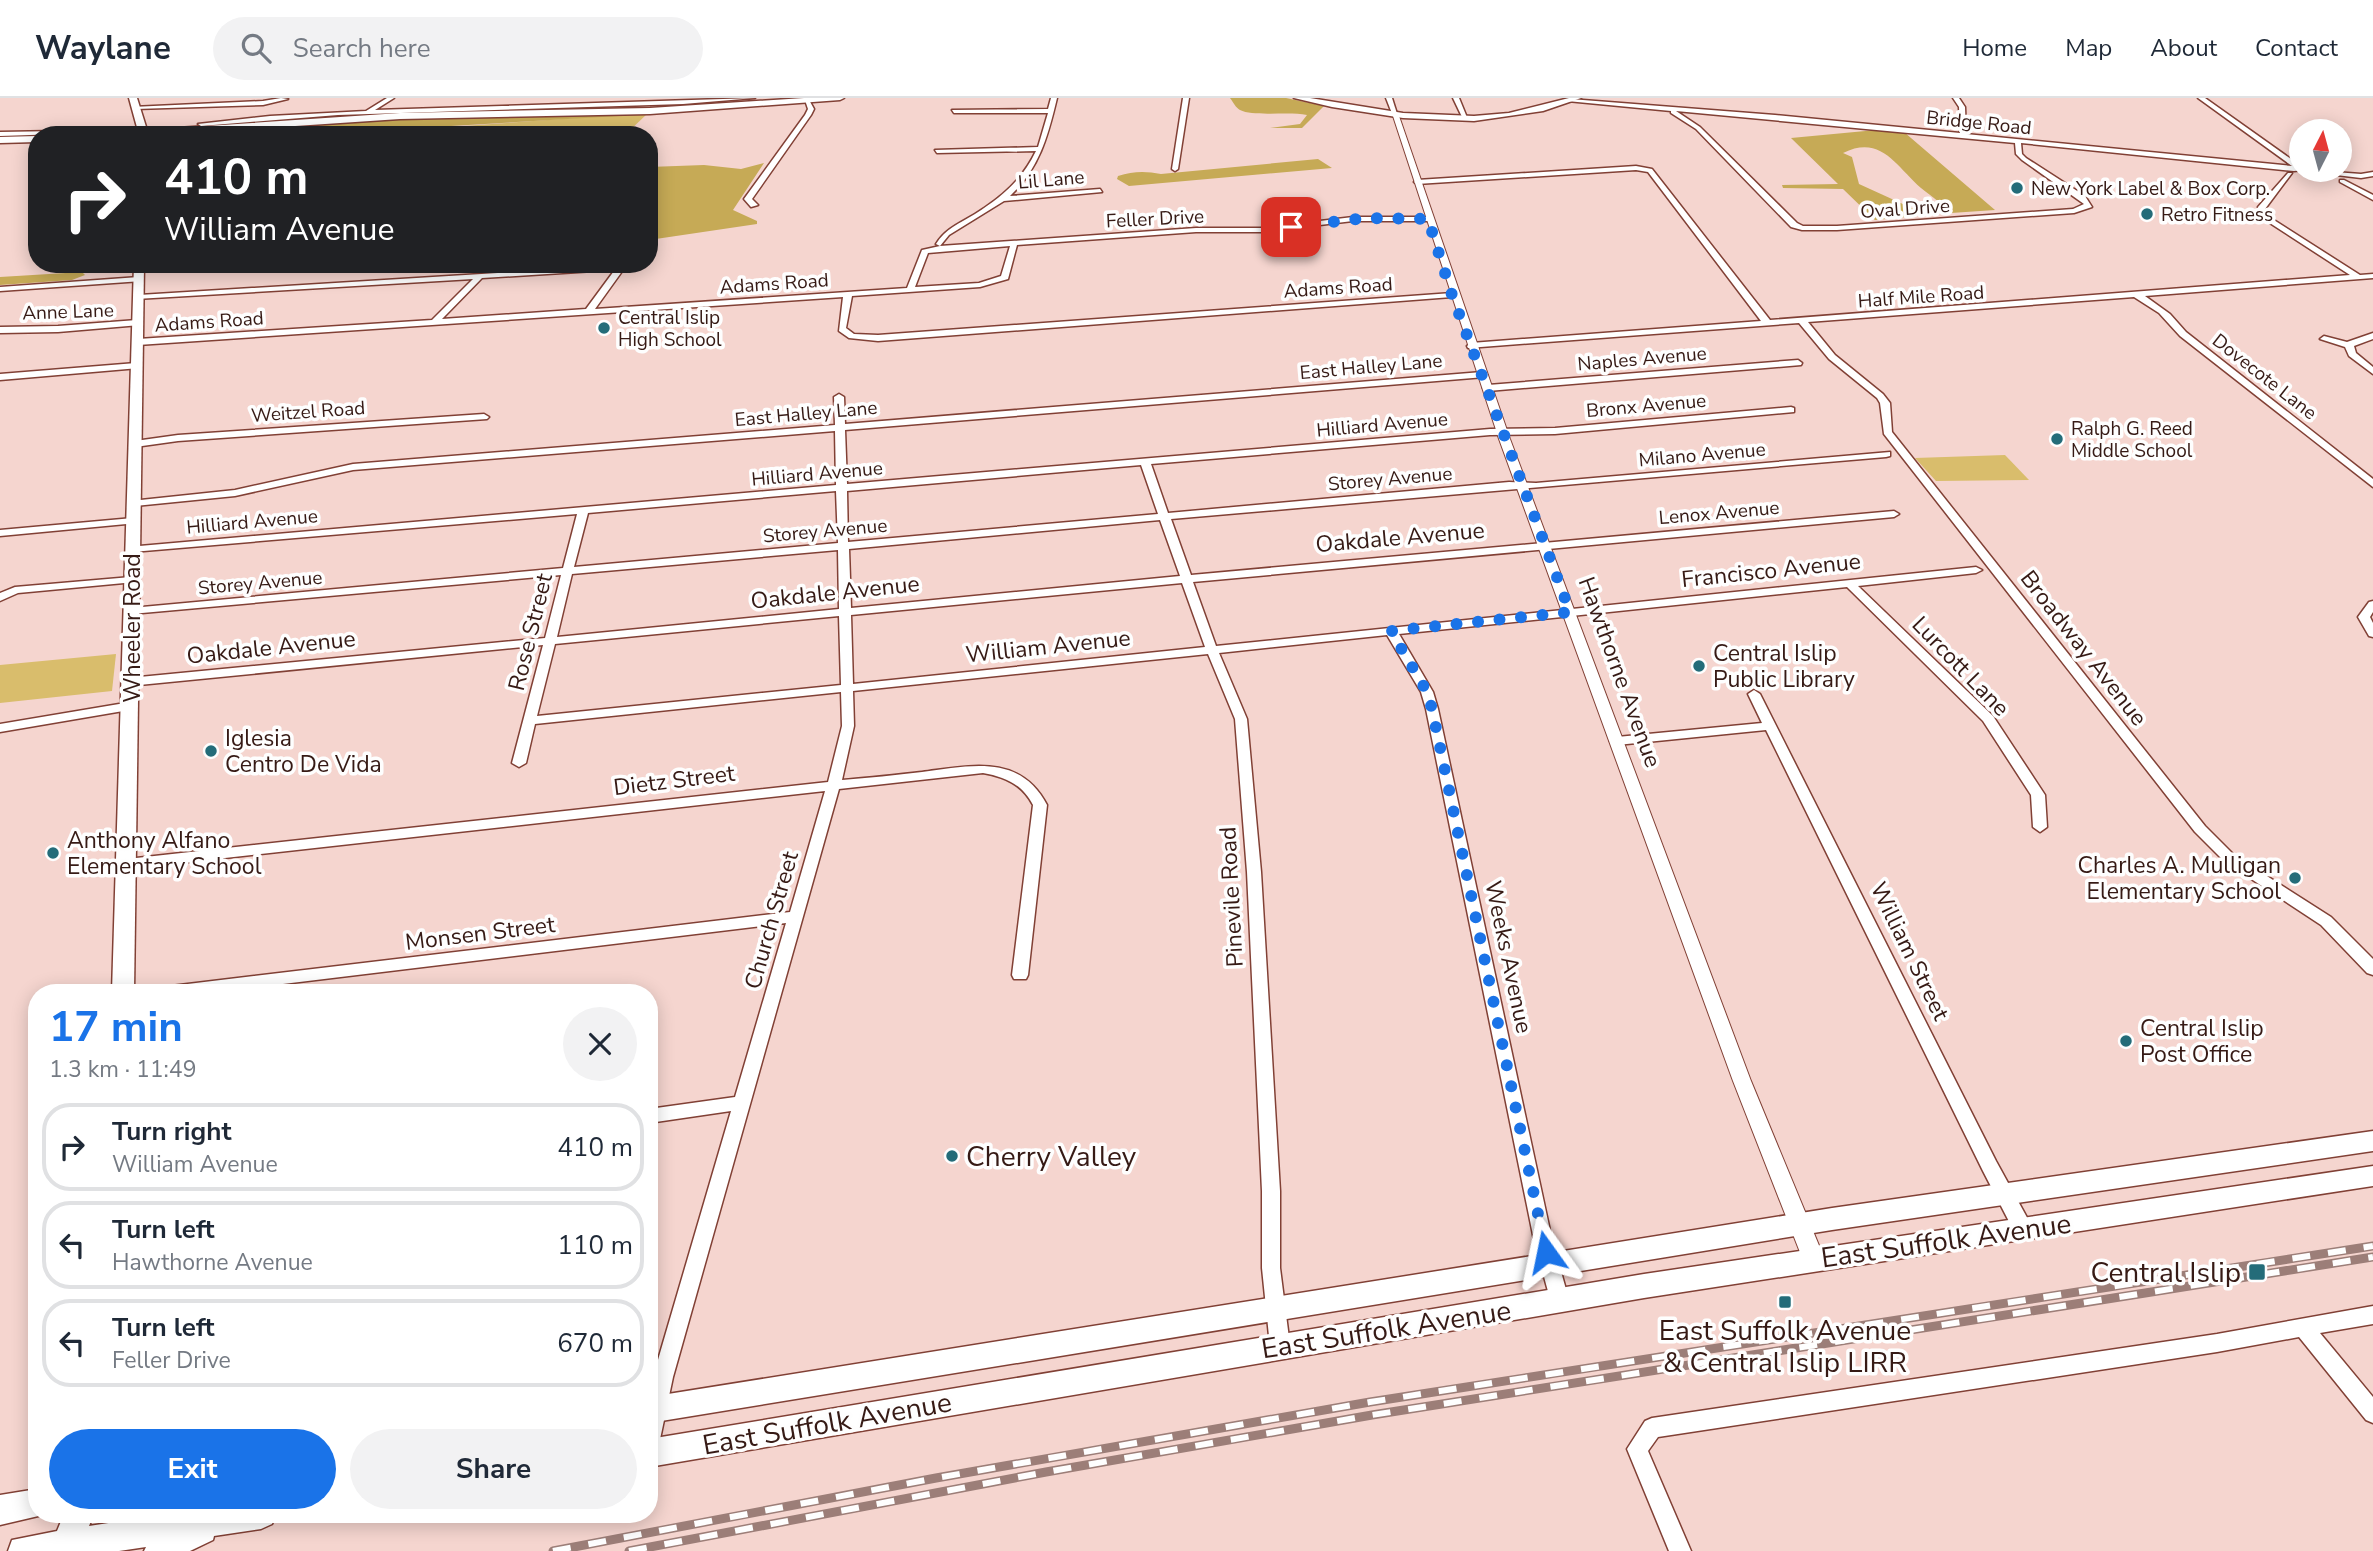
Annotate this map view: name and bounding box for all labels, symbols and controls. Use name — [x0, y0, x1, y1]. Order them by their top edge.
search box — [213, 17, 703, 80]
text: Waylane — [35, 26, 171, 71]
icon: search — [237, 29, 275, 67]
text: Search here — [293, 31, 431, 66]
text: Home — [1962, 32, 2027, 64]
text: Map — [2065, 32, 2112, 64]
text: About — [2150, 32, 2217, 64]
text: Contact — [2255, 32, 2338, 64]
street label: Bridge Road — [1925, 105, 2033, 141]
north arrow — [2289, 119, 2352, 182]
map controls — [2289, 119, 2352, 182]
text: 410 m — [164, 144, 308, 211]
icon: right — [49, 154, 140, 245]
street label: Lil Lane — [1017, 164, 1085, 196]
place label: New York Label & Box Corp. — [2031, 176, 2270, 202]
marker: New York Label & Box Corp. — [2009, 180, 2025, 196]
street label: Oval Drive — [1859, 193, 1951, 225]
pin — [1261, 197, 1321, 257]
place label: Retro Fitness — [2161, 202, 2273, 228]
street label: Feller Drive — [1105, 203, 1205, 235]
marker: Retro Fitness — [2139, 206, 2155, 222]
text: William Avenue — [164, 208, 395, 251]
icon: arrive — [1272, 208, 1310, 246]
street label: Adams Road — [719, 267, 830, 301]
street label: Adams Road — [1283, 271, 1394, 305]
street label: Half Mile Road — [1857, 280, 1985, 314]
street label: Anne Lane — [22, 297, 114, 327]
street label: Adams Road — [154, 305, 265, 339]
place label: Central Islip High School — [618, 305, 722, 353]
marker: Central Islip High School — [596, 320, 612, 336]
street label: Dovecote Lane — [2207, 328, 2322, 426]
street label: Naples Avenue — [1576, 340, 1708, 378]
street label: East Halley Lane — [1299, 348, 1444, 386]
street label: Bronx Avenue — [1585, 388, 1707, 424]
street label: Weitzel Road — [250, 395, 366, 429]
street label: East Halley Lane — [734, 395, 879, 433]
street label: Hilliard Avenue — [1315, 406, 1449, 444]
place label: Ralph G. Reed Middle School — [2071, 416, 2193, 464]
marker: Ralph G. Reed Middle School — [2049, 431, 2065, 447]
street label: Milano Avenue — [1638, 437, 1767, 473]
street label: Hilliard Avenue — [750, 455, 884, 493]
street label: Storey Avenue — [1327, 461, 1453, 497]
street label: Lenox Avenue — [1658, 495, 1780, 531]
street label: Hilliard Avenue — [185, 503, 319, 541]
street label: Storey Avenue — [762, 513, 888, 549]
street label: Oakdale Avenue — [1314, 515, 1486, 560]
street label: Francisco Avenue — [1680, 546, 1862, 595]
street label: Wheeler Road — [117, 553, 148, 703]
street label: Broadway Avenue — [2013, 564, 2154, 732]
street label: Storey Avenue — [197, 565, 323, 601]
street label: Oakdale Avenue — [749, 568, 921, 617]
street label: Rose Street — [501, 569, 560, 694]
street label: Hawthorne Avenue — [1571, 573, 1668, 772]
street label: Lurcott Lane — [1905, 610, 2016, 723]
street label: William Avenue — [964, 622, 1132, 671]
street label: Oakdale Avenue — [185, 623, 357, 672]
place label: Central Islip Public Library — [1713, 638, 1855, 695]
marker: Central Islip Public Library — [1691, 658, 1707, 674]
place label: Iglesia Centro De Vida — [225, 723, 382, 780]
marker: Iglesia Centro De Vida — [203, 743, 219, 759]
street label: Dietz Street — [612, 758, 737, 803]
place label: Anthony Alfano Elementary School — [67, 825, 262, 882]
street label: Pinevile Road — [1212, 826, 1251, 968]
marker: Anthony Alfano Elementary School — [45, 845, 61, 861]
street label: Church Street — [737, 847, 806, 993]
place label: Charles A. Mulligan Elementary School — [2077, 850, 2281, 907]
marker: Charles A. Mulligan Elementary School — [2287, 870, 2303, 886]
street label: William Street — [1863, 877, 1957, 1026]
street label: Weeks Avenue — [1477, 878, 1540, 1036]
street label: Monsen Street — [403, 909, 558, 958]
text: 17 min — [49, 999, 183, 1056]
button: close — [563, 1007, 637, 1081]
place label: Central Islip Post Office — [2140, 1013, 2264, 1070]
marker: Central Islip Post Office — [2118, 1033, 2134, 1049]
text: 1.3 km · 11:49 — [49, 1054, 196, 1085]
text: Turn right — [112, 1114, 231, 1149]
icon: right — [53, 1128, 91, 1166]
text: 410 m — [557, 1130, 633, 1165]
place label: Cherry Valley — [966, 1138, 1137, 1176]
marker: Cherry Valley — [944, 1148, 960, 1164]
text: William Avenue — [112, 1149, 278, 1180]
street label: East Suffolk Avenue — [1819, 1205, 2074, 1277]
text: Turn left — [112, 1212, 215, 1247]
position arrow — [1509, 1215, 1583, 1289]
icon: left — [53, 1226, 91, 1264]
text: 110 m — [557, 1228, 633, 1263]
text: Hawthorne Avenue — [112, 1247, 313, 1278]
place label: Central Islip — [2091, 1254, 2241, 1292]
marker: Central Islip — [2247, 1262, 2267, 1282]
street label: East Suffolk Avenue — [1259, 1291, 1514, 1368]
marker: East Suffolk Avenue & Central Islip LIRR — [1777, 1294, 1793, 1310]
text: Turn left — [112, 1310, 215, 1345]
place label: East Suffolk Avenue & Central Islip LIRR — [1659, 1312, 1911, 1382]
icon: left — [53, 1324, 91, 1362]
text: 670 m — [557, 1326, 633, 1361]
text: Feller Drive — [112, 1345, 231, 1376]
street label: East Suffolk Avenue — [700, 1383, 955, 1465]
button: Exit — [49, 1429, 336, 1509]
button: Share — [350, 1429, 637, 1509]

